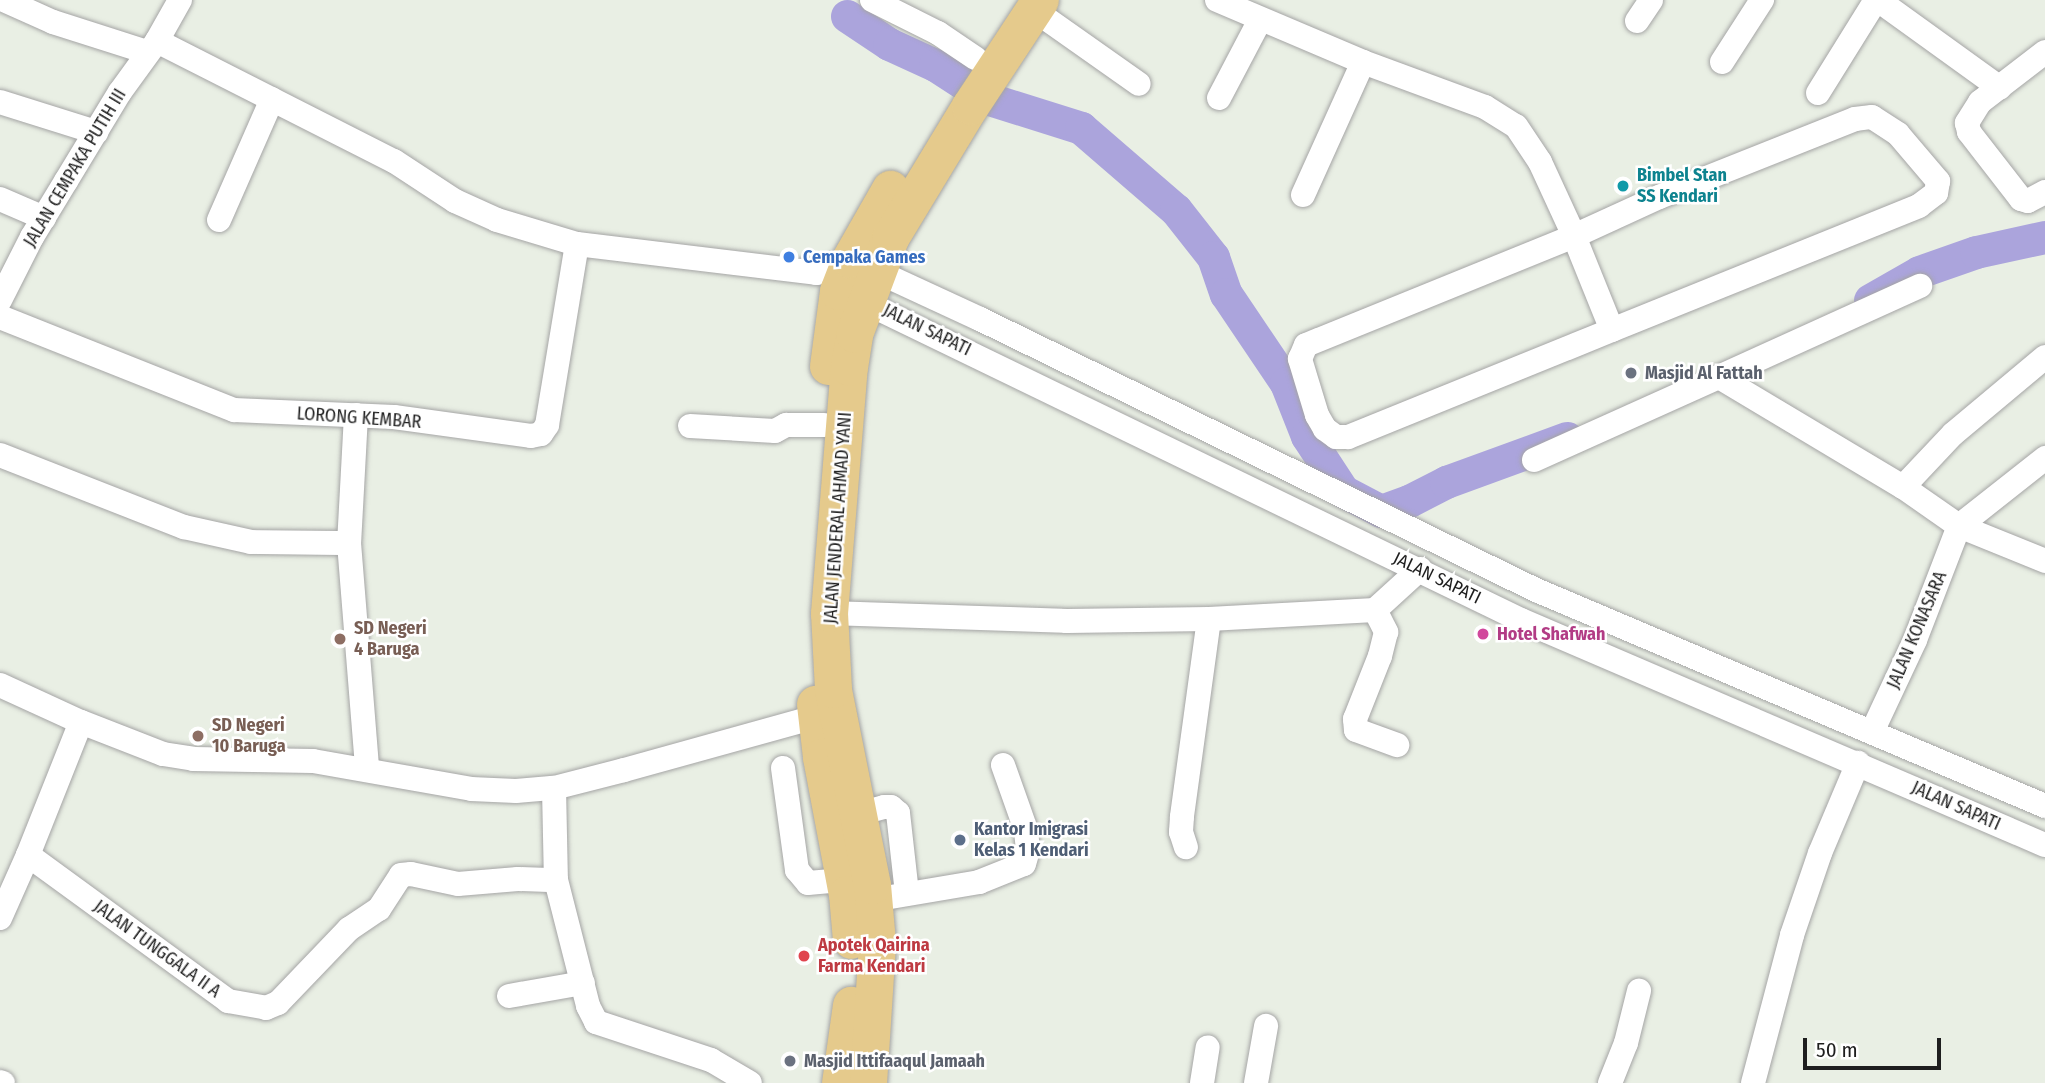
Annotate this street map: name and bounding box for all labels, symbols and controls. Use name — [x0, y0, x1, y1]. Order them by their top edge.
street label: JALAN CEMPAKA PUTIH III — [19, 85, 131, 251]
place label: Bimbel Stan SS Kendari — [1637, 165, 1727, 208]
marker: Bimbel Stan SS Kendari — [1615, 178, 1631, 194]
place label: Cempaka Games — [803, 246, 925, 268]
marker: Cempaka Games — [781, 249, 797, 265]
street label: JALAN SAPATI — [879, 299, 975, 361]
place label: Masjid Al Fattah — [1645, 362, 1763, 384]
marker: Masjid Al Fattah — [1623, 365, 1639, 381]
street label: LORONG KEMBAR — [296, 403, 422, 433]
street label: JALAN JENDERAL AHMAD YANI — [820, 411, 856, 625]
street label: JALAN SAPATI — [1389, 547, 1485, 609]
street label: JALAN KONASARA — [1883, 568, 1951, 692]
place label: SD Negeri 4 Baruga — [354, 618, 427, 660]
place label: Hotel Shafwah — [1497, 623, 1605, 645]
marker: Hotel Shafwah — [1475, 626, 1491, 642]
marker: SD Negeri 4 Baruga — [332, 631, 348, 647]
place label: SD Negeri 10 Baruga — [212, 715, 286, 758]
marker: SD Negeri 10 Baruga — [190, 728, 206, 744]
street label: JALAN SAPATI — [1908, 777, 2004, 835]
place label: Kantor Imigrasi Kelas 1 Kendari — [974, 819, 1089, 862]
marker: Kantor Imigrasi Kelas 1 Kendari — [952, 832, 968, 848]
street label: JALAN TUNGGALA II A — [89, 896, 225, 1002]
place label: Apotek Qairina Farma Kendari — [818, 935, 930, 978]
marker: Apotek Qairina Farma Kendari — [796, 948, 812, 964]
scale bar — [1807, 1024, 1945, 1068]
text: 50 m — [1816, 1037, 1858, 1063]
place label: Masjid Ittifaaqul Jamaah — [804, 1050, 985, 1072]
marker: Masjid Ittifaaqul Jamaah — [782, 1053, 798, 1069]

